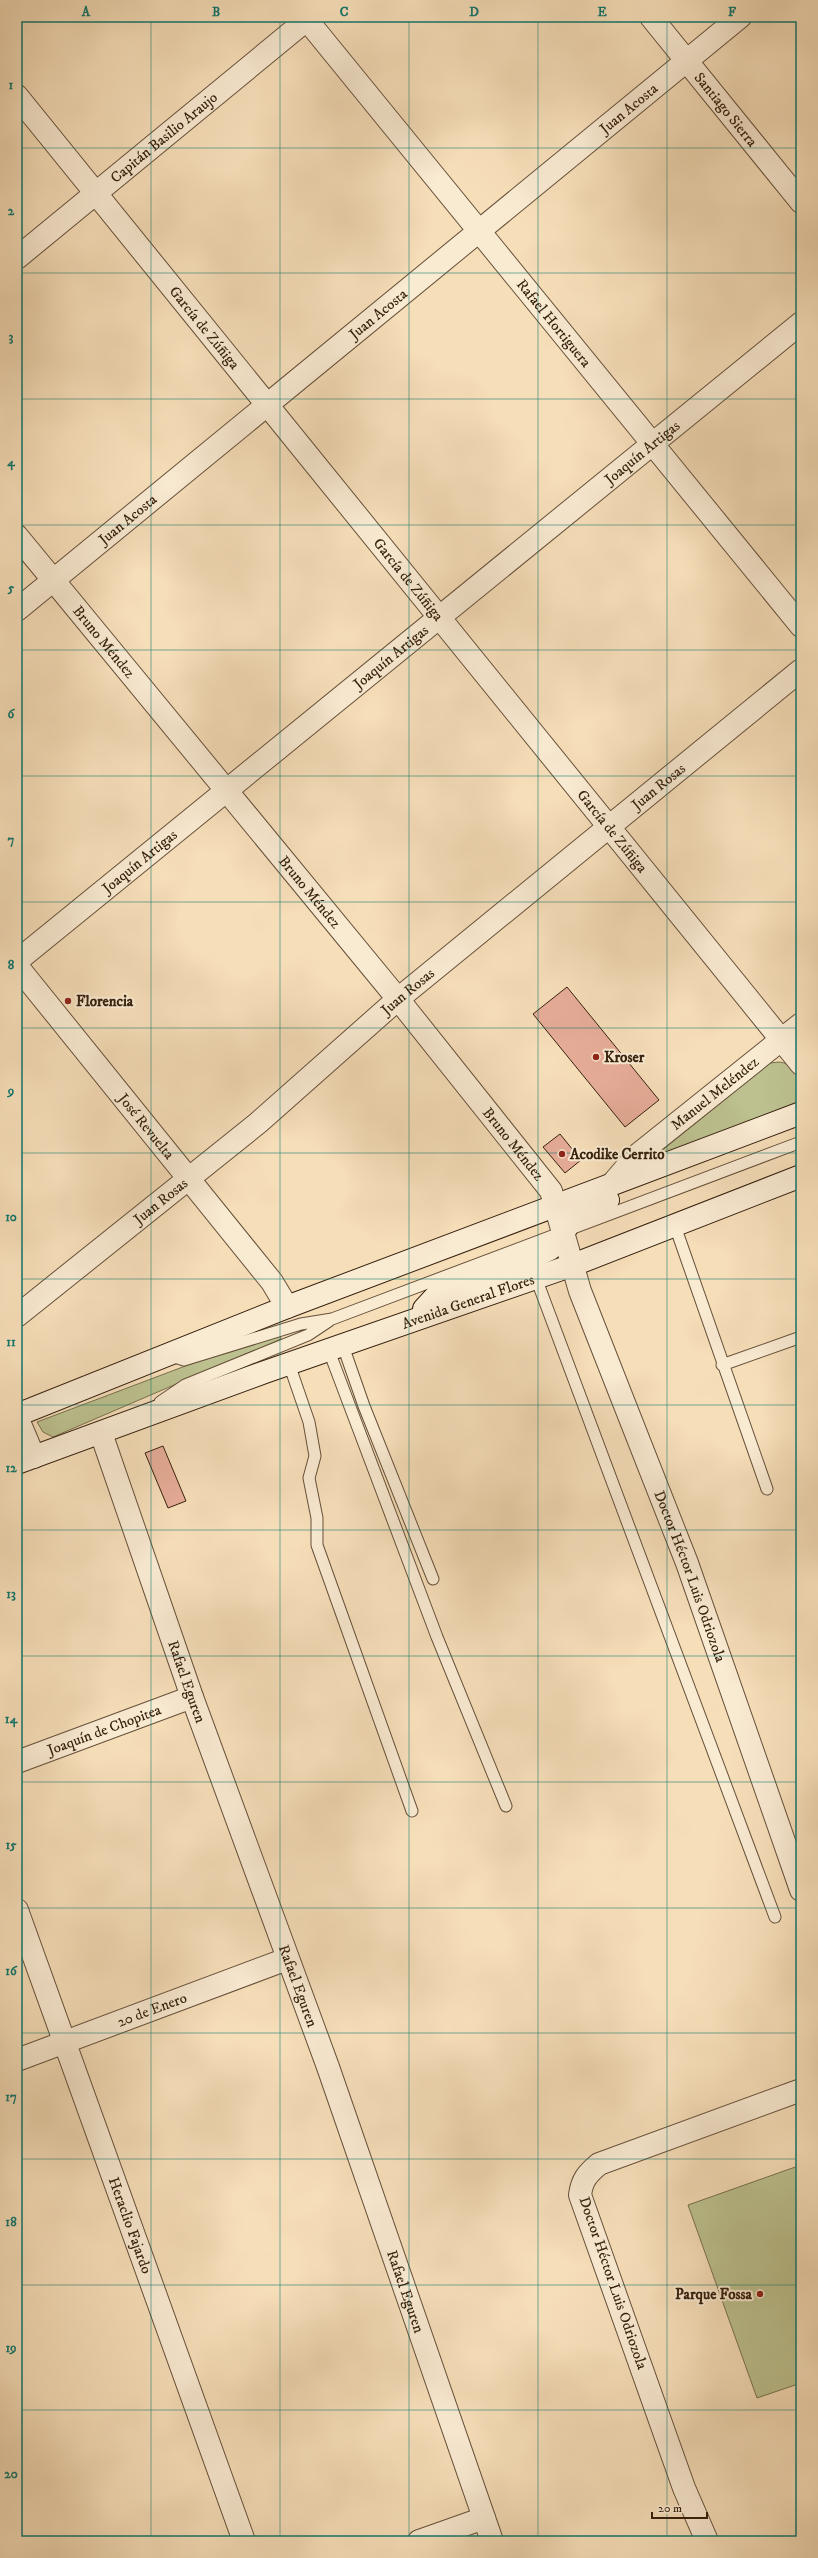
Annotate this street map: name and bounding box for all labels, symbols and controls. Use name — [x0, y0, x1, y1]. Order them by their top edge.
text: A — [81, 4, 91, 20]
text: B — [212, 4, 220, 20]
text: C — [340, 4, 349, 20]
text: D — [469, 4, 479, 20]
text: E — [597, 4, 607, 20]
text: F — [728, 4, 737, 20]
street label: Santiago Sierra — [690, 68, 762, 151]
text: 1 — [9, 77, 14, 93]
street label: Juan Acosta — [594, 78, 662, 139]
street label: Capitán Basilio Araujo — [106, 88, 221, 187]
text: 2 — [8, 203, 15, 219]
street label: Rafael Hortiguera — [513, 275, 596, 371]
street label: García de Zúñiga — [165, 282, 244, 374]
street label: Juan Acosta — [343, 284, 412, 345]
text: 3 — [9, 329, 14, 345]
street label: Joaquín Artigas — [599, 416, 684, 490]
text: 4 — [6, 454, 15, 471]
street label: Juan Acosta — [93, 489, 161, 550]
street label: García de Zúñiga — [369, 534, 448, 625]
text: 5 — [7, 580, 15, 596]
street label: Bruno Méndez — [69, 602, 140, 682]
street label: Joaquín Artigas — [348, 621, 432, 694]
text: 6 — [8, 706, 16, 722]
street label: Juan Rosas — [626, 759, 689, 815]
street label: García de Zúñiga — [573, 786, 652, 877]
street label: Joaquín Artigas — [97, 825, 181, 899]
text: 7 — [8, 832, 15, 848]
street label: Bruno Méndez — [275, 852, 346, 932]
text: 8 — [8, 957, 15, 973]
street label: Juan Rosas — [375, 964, 438, 1021]
place label: Florencia — [76, 992, 134, 1011]
marker: Florencia — [63, 996, 73, 1006]
place label: Kroser — [604, 1048, 645, 1067]
marker: Kroser — [591, 1052, 601, 1062]
street label: Manuel Meléndez — [667, 1052, 763, 1134]
text: 9 — [7, 1083, 14, 1099]
street label: José Revuelta — [113, 1088, 179, 1164]
street label: Bruno Méndez — [479, 1104, 549, 1185]
place label: Acodike Cerrito — [569, 1145, 665, 1164]
marker: Acodike Cerrito — [557, 1149, 567, 1159]
street label: Juan Rosas — [128, 1174, 192, 1230]
text: 10 — [5, 1209, 17, 1225]
street label: Avenida General Flores — [399, 1270, 537, 1333]
text: 11 — [6, 1334, 16, 1350]
text: 12 — [5, 1460, 17, 1476]
street label: Doctor Héctor Luis Odriozola — [650, 1488, 730, 1665]
text: 13 — [6, 1586, 16, 1602]
street label: Rafael Eguren — [164, 1638, 210, 1726]
street label: Joaquín de Chopitea — [43, 1700, 164, 1760]
text: 14 — [5, 1711, 18, 1728]
text: 15 — [5, 1837, 17, 1853]
street label: Rafael Eguren — [274, 1942, 322, 2030]
text: 16 — [5, 1963, 18, 1979]
street label: 20 de Enero — [114, 1988, 189, 2031]
text: 17 — [5, 2089, 17, 2105]
street label: Heraclio Fajardo — [104, 2174, 157, 2276]
street label: Doctor Héctor Luis Odriozola — [575, 2194, 652, 2372]
text: 18 — [5, 2214, 17, 2230]
street label: Rafael Eguren — [383, 2248, 429, 2336]
place label: Parque Fossa — [675, 2285, 753, 2305]
marker: Parque Fossa — [755, 2289, 765, 2299]
text: 19 — [5, 2340, 17, 2356]
text: 20 — [4, 2466, 18, 2482]
scale bar — [652, 2494, 707, 2520]
text: 20 m — [658, 2501, 682, 2516]

